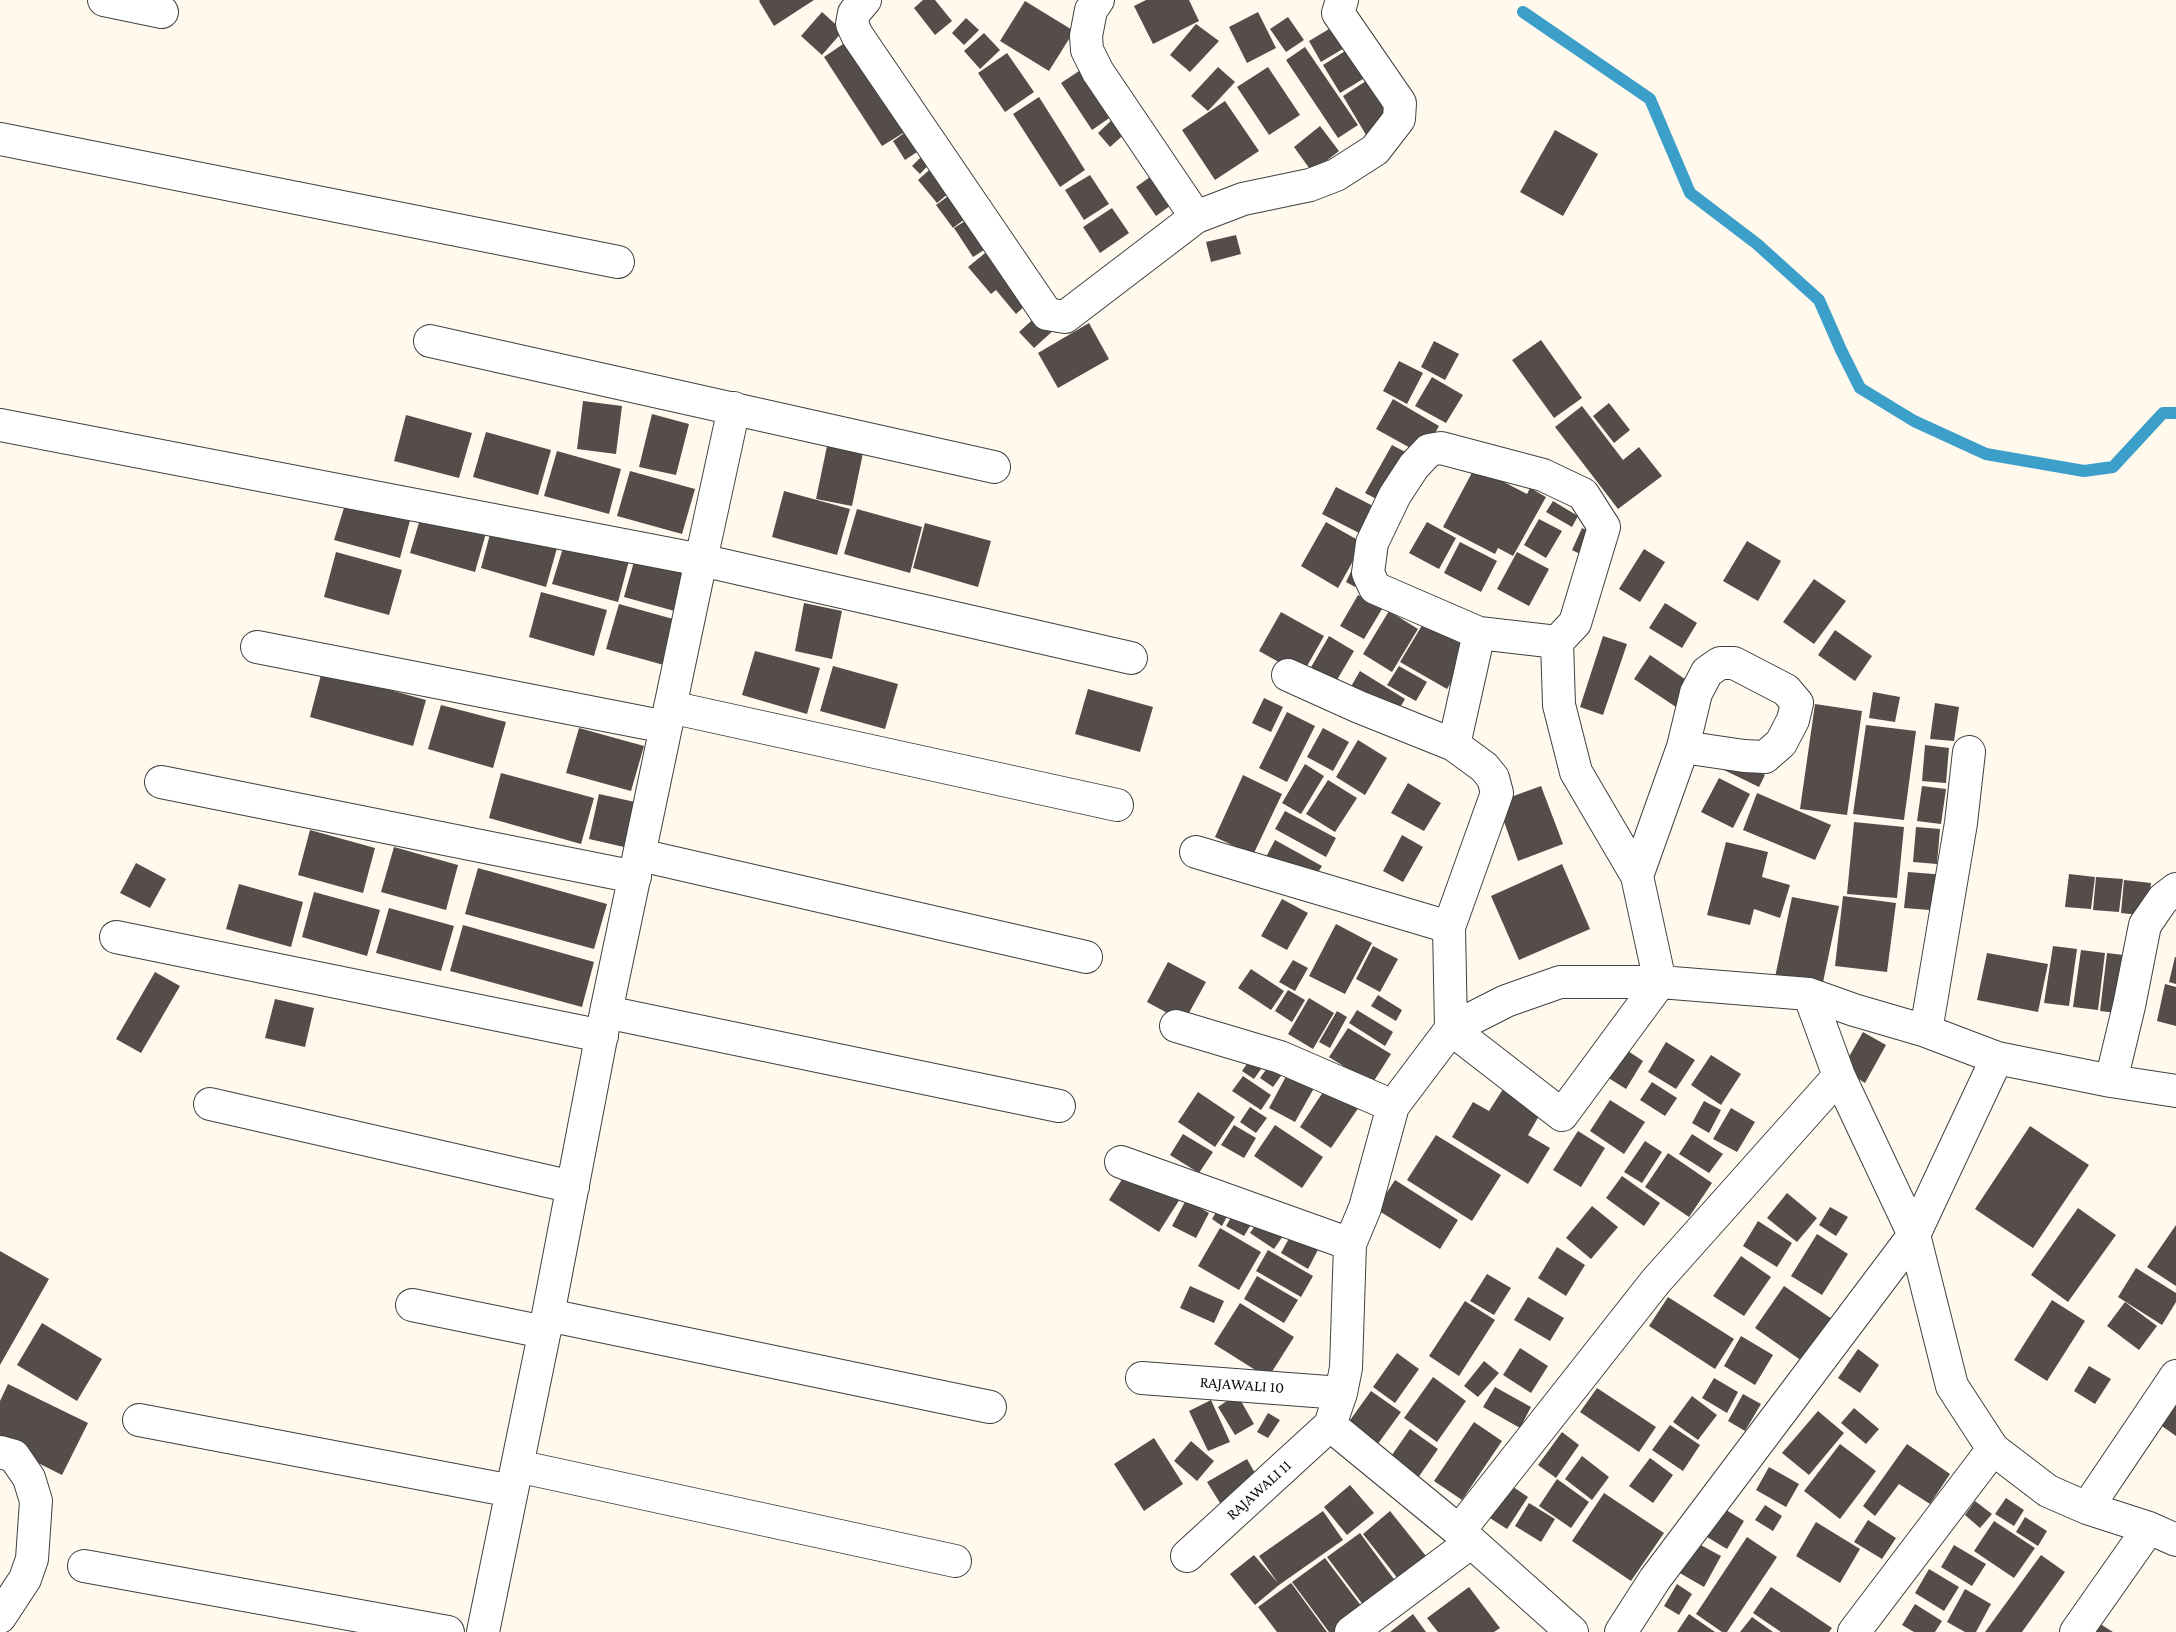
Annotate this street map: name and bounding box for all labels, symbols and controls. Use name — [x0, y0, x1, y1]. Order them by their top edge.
street label: RAJAWALI 10 — [1199, 1372, 1285, 1398]
street label: RAJAWALI 11 — [1223, 1456, 1295, 1524]

